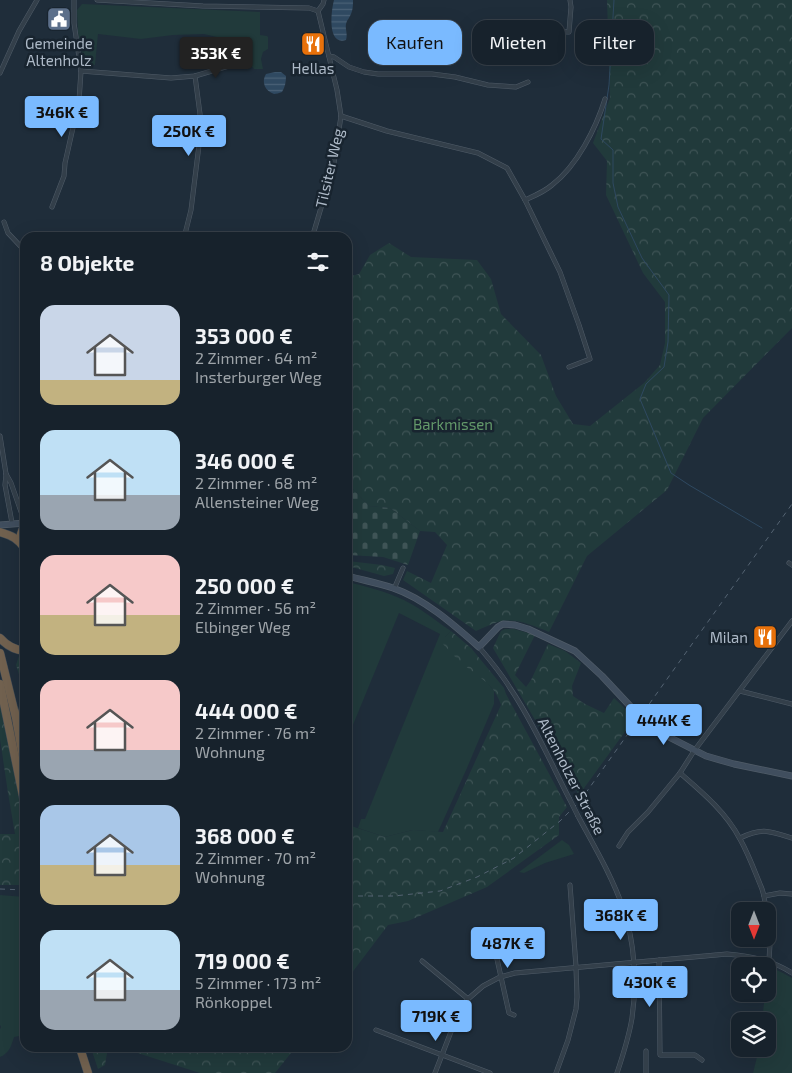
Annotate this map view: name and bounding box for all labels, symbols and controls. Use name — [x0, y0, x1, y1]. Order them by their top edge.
public building icon: Gemeinde Altenholz — [46, 6, 72, 32]
chip: Kaufen — [368, 20, 462, 65]
chip: Mieten — [472, 20, 565, 65]
chip: Filter — [575, 20, 654, 65]
restaurant icon: Hellas — [300, 31, 326, 57]
place label: Gemeinde Altenholz — [25, 34, 93, 69]
pin: 353K € — [175, 36, 257, 79]
text: 353K € — [191, 43, 241, 62]
place label: Hellas — [292, 59, 334, 77]
pin: 346K € — [21, 96, 103, 138]
text: 346K € — [36, 102, 88, 121]
pin: 250K € — [148, 114, 230, 157]
text: 250K € — [163, 121, 215, 140]
street label: Tilsiter Weg — [311, 126, 347, 210]
icon: filters — [304, 248, 332, 276]
text: 8 Objekte — [40, 250, 134, 275]
text: 353 000 € — [195, 323, 293, 348]
icon: home — [80, 325, 140, 385]
text: 2 Zimmer · 64 m² — [195, 348, 317, 367]
text: Insterburger Weg — [195, 367, 322, 386]
park label: Barkmissen — [413, 415, 493, 433]
text: 346 000 € — [195, 448, 295, 473]
icon: home — [80, 450, 140, 510]
text: 2 Zimmer · 68 m² — [195, 473, 317, 492]
text: Allensteiner Weg — [195, 492, 319, 511]
text: 250 000 € — [195, 573, 294, 598]
icon: home — [80, 575, 140, 635]
text: 2 Zimmer · 56 m² — [195, 598, 316, 617]
text: Elbinger Weg — [195, 617, 290, 636]
restaurant icon: Milan — [752, 624, 778, 650]
place label: Milan — [710, 628, 748, 646]
text: 444 000 € — [195, 698, 297, 723]
icon: home — [80, 700, 140, 760]
pin: 444K € — [623, 704, 705, 746]
text: 444K € — [637, 710, 691, 729]
street label: Altenholzer Straße — [535, 714, 609, 838]
text: 2 Zimmer · 76 m² — [195, 723, 316, 742]
text: Wohnung — [195, 742, 265, 761]
text: 368 000 € — [195, 823, 295, 848]
icon: home — [80, 825, 140, 885]
text: 2 Zimmer · 70 m² — [195, 848, 316, 867]
text: Wohnung — [195, 867, 265, 886]
pin: 368K € — [580, 898, 662, 941]
north arrow — [731, 902, 776, 948]
map controls — [731, 902, 776, 1057]
text: 368K € — [595, 905, 647, 924]
pin: 487K € — [467, 926, 549, 969]
text: 487K € — [482, 933, 534, 952]
text: 719 000 € — [195, 948, 290, 973]
icon: home — [80, 950, 140, 1010]
button: locate — [731, 957, 776, 1002]
pin: 430K € — [609, 966, 691, 1008]
text: 430K € — [623, 972, 677, 991]
text: 5 Zimmer · 173 m² — [195, 973, 321, 992]
text: Rönkoppel — [195, 992, 272, 1011]
pin: 719K € — [395, 1000, 477, 1042]
text: 719K € — [412, 1006, 460, 1025]
button: layers — [731, 1012, 776, 1057]

